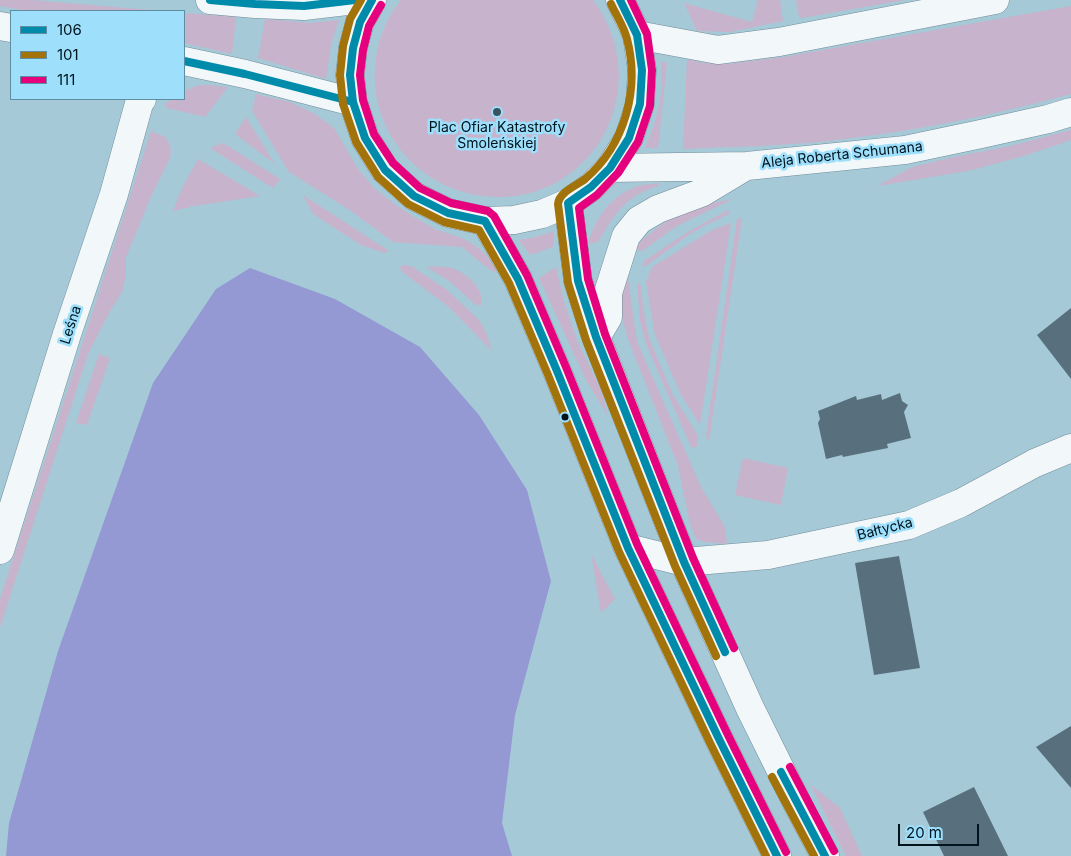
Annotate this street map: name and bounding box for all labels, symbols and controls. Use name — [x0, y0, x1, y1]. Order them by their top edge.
legend — [10, 10, 185, 100]
text: 106 — [57, 20, 82, 39]
text: 101 — [57, 45, 79, 64]
text: 111 — [57, 70, 75, 89]
marker: Plac Ofiar Katastrofy Smoleńskiej — [491, 106, 503, 118]
place label: Plac Ofiar Katastrofy Smoleńskiej — [429, 120, 565, 152]
street label: Aleja Roberta Schumana — [761, 138, 923, 172]
street label: Leśna — [57, 304, 85, 346]
unlabelled marker — [560, 412, 570, 422]
street label: Bałtycka — [856, 514, 914, 544]
scale bar — [901, 814, 982, 846]
text: 20 m — [906, 823, 942, 842]

